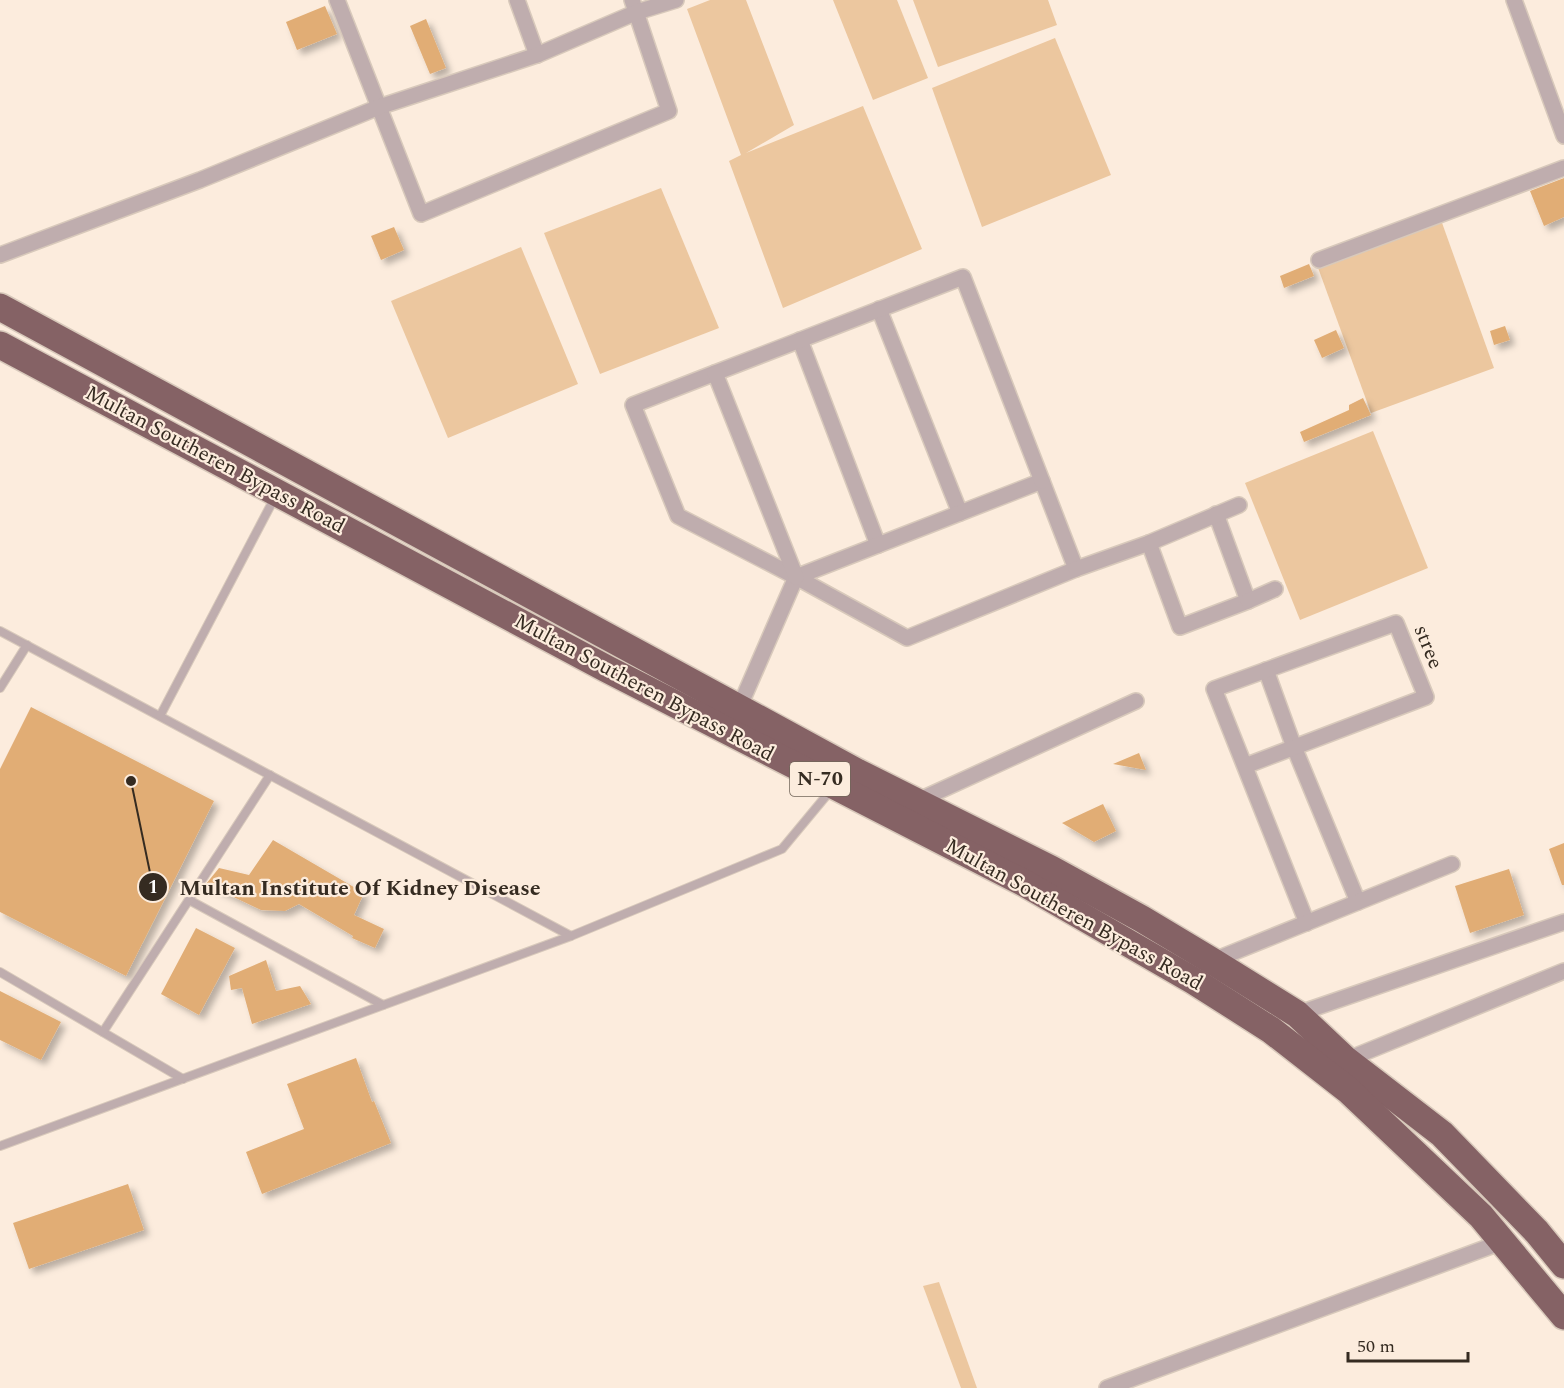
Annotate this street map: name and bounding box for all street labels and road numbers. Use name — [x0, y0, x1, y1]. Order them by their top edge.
street label: Multan Southeren Bypass Road — [79, 378, 351, 542]
street label: Multan Southeren Bypass Road — [508, 606, 780, 770]
street label: stree — [1405, 620, 1451, 674]
road number: N-70 — [790, 762, 850, 796]
street label: Multan Southeren Bypass Road — [939, 831, 1209, 999]

